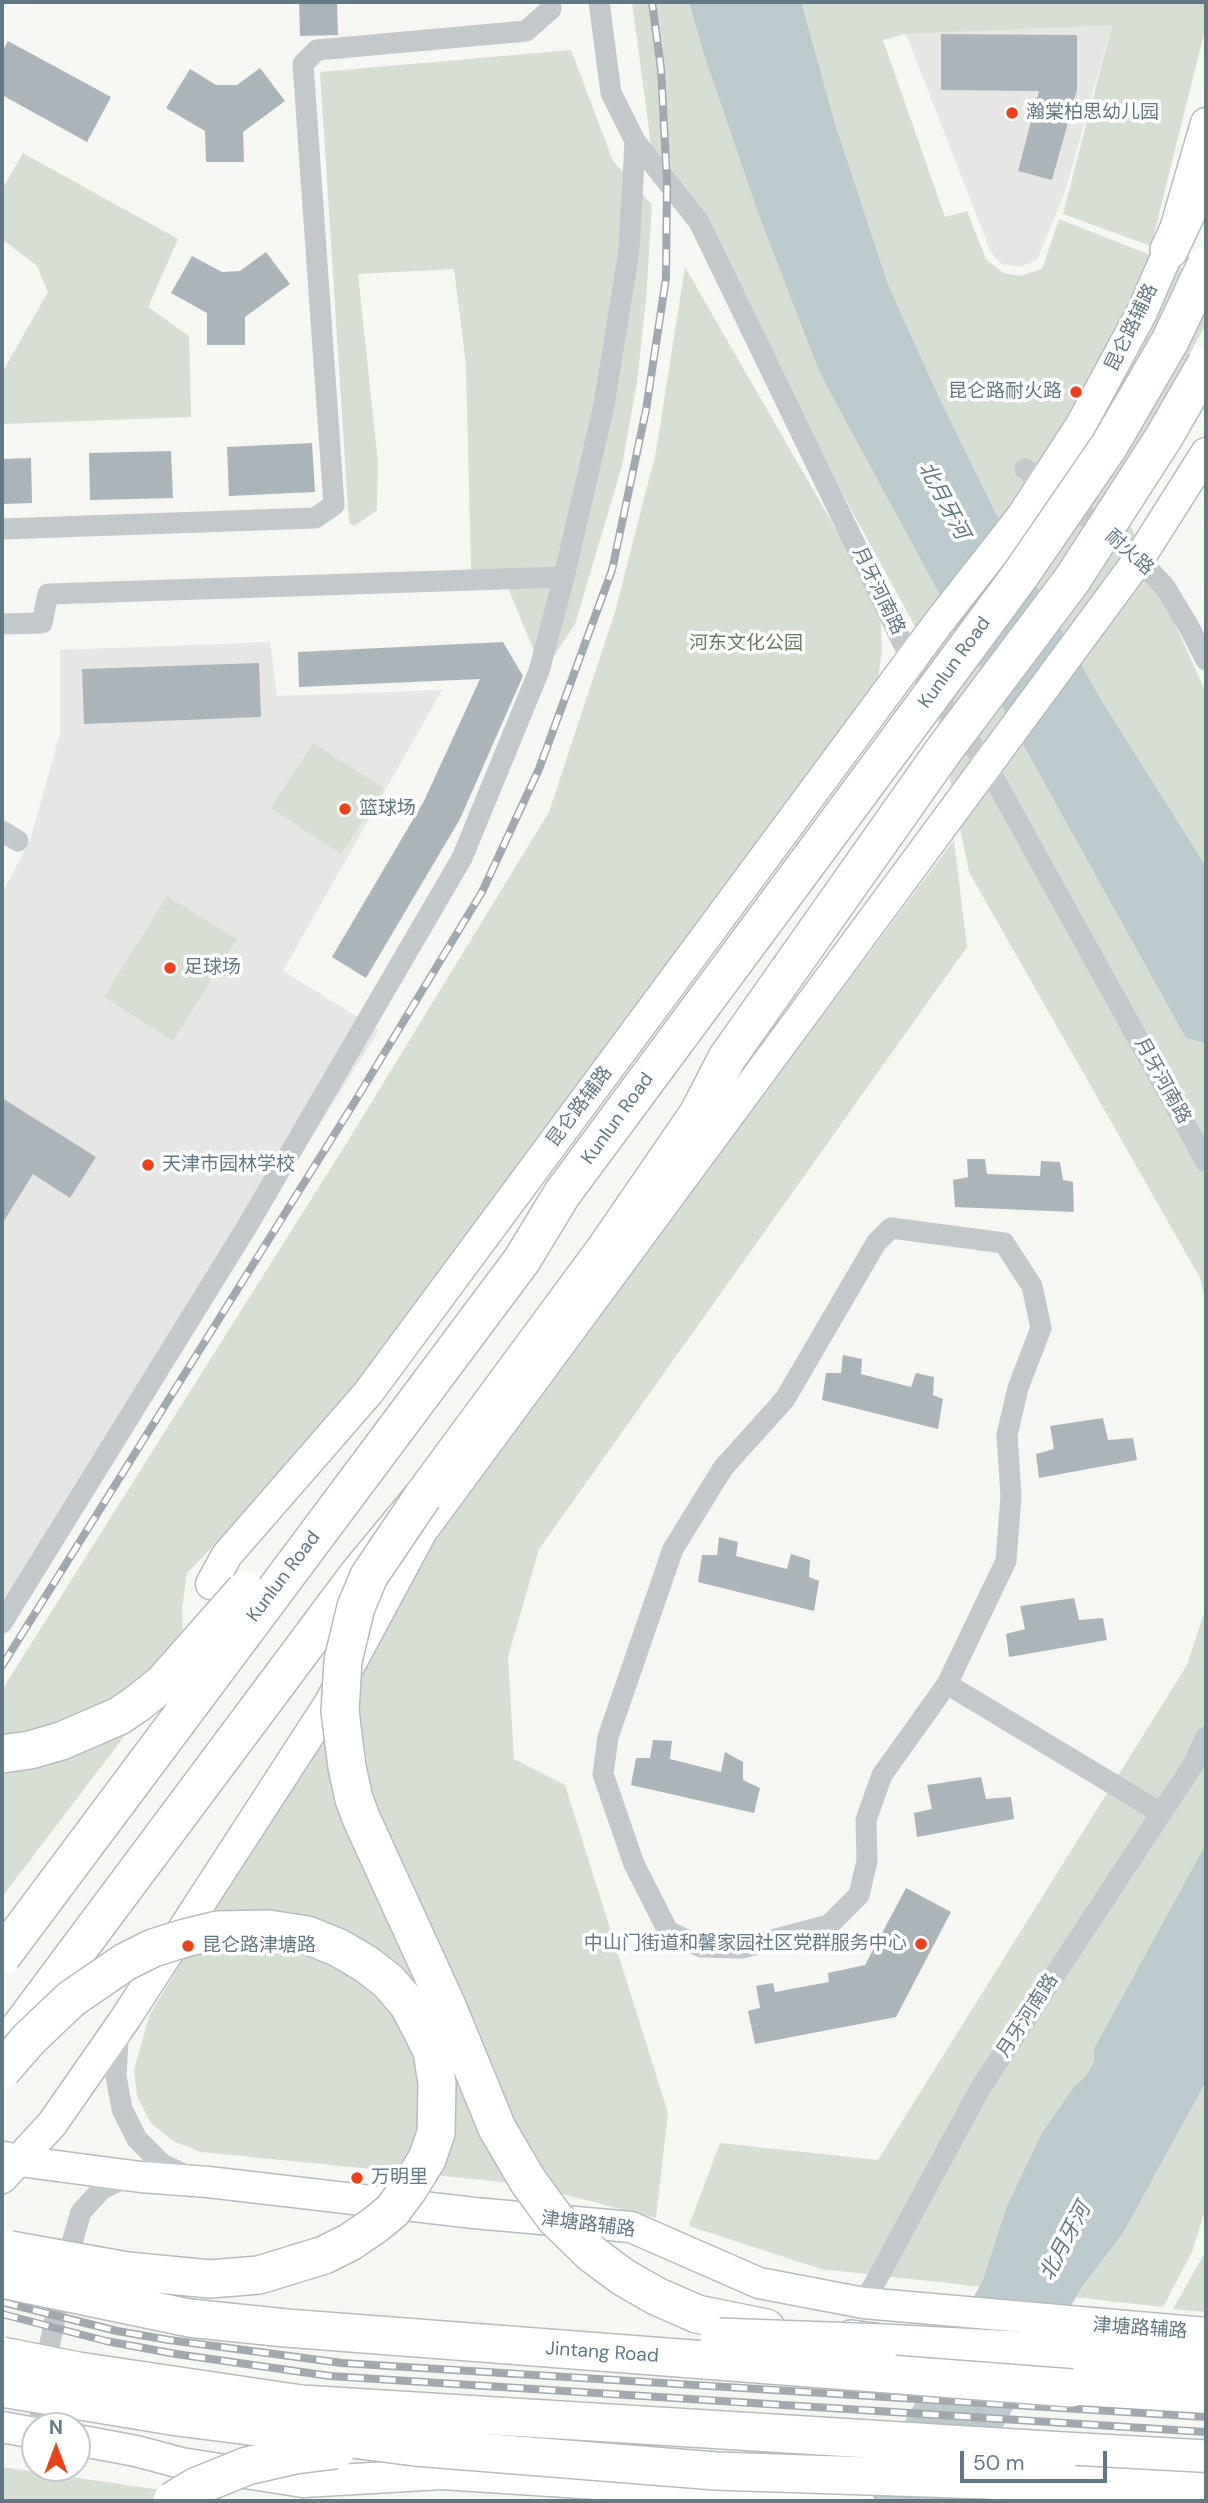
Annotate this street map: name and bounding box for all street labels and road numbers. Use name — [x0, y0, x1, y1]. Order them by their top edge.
street label: 昆仑路辅路 — [1101, 280, 1163, 376]
street label: 耐火路 — [1100, 525, 1158, 581]
street label: 月牙河南路 — [847, 543, 909, 639]
street label: Kunlun Road — [914, 613, 996, 713]
street label: 月牙河南路 — [1129, 1034, 1195, 1128]
street label: 昆仑路辅路 — [542, 1062, 618, 1152]
street label: Kunlun Road — [577, 1069, 659, 1169]
street label: Kunlun Road — [242, 1527, 326, 1627]
street label: 月牙河南路 — [993, 1970, 1063, 2062]
street label: 津塘路辅路 — [539, 2208, 637, 2242]
street label: 津塘路辅路 — [1092, 2314, 1188, 2344]
street label: Jintang Road — [545, 2338, 659, 2368]

